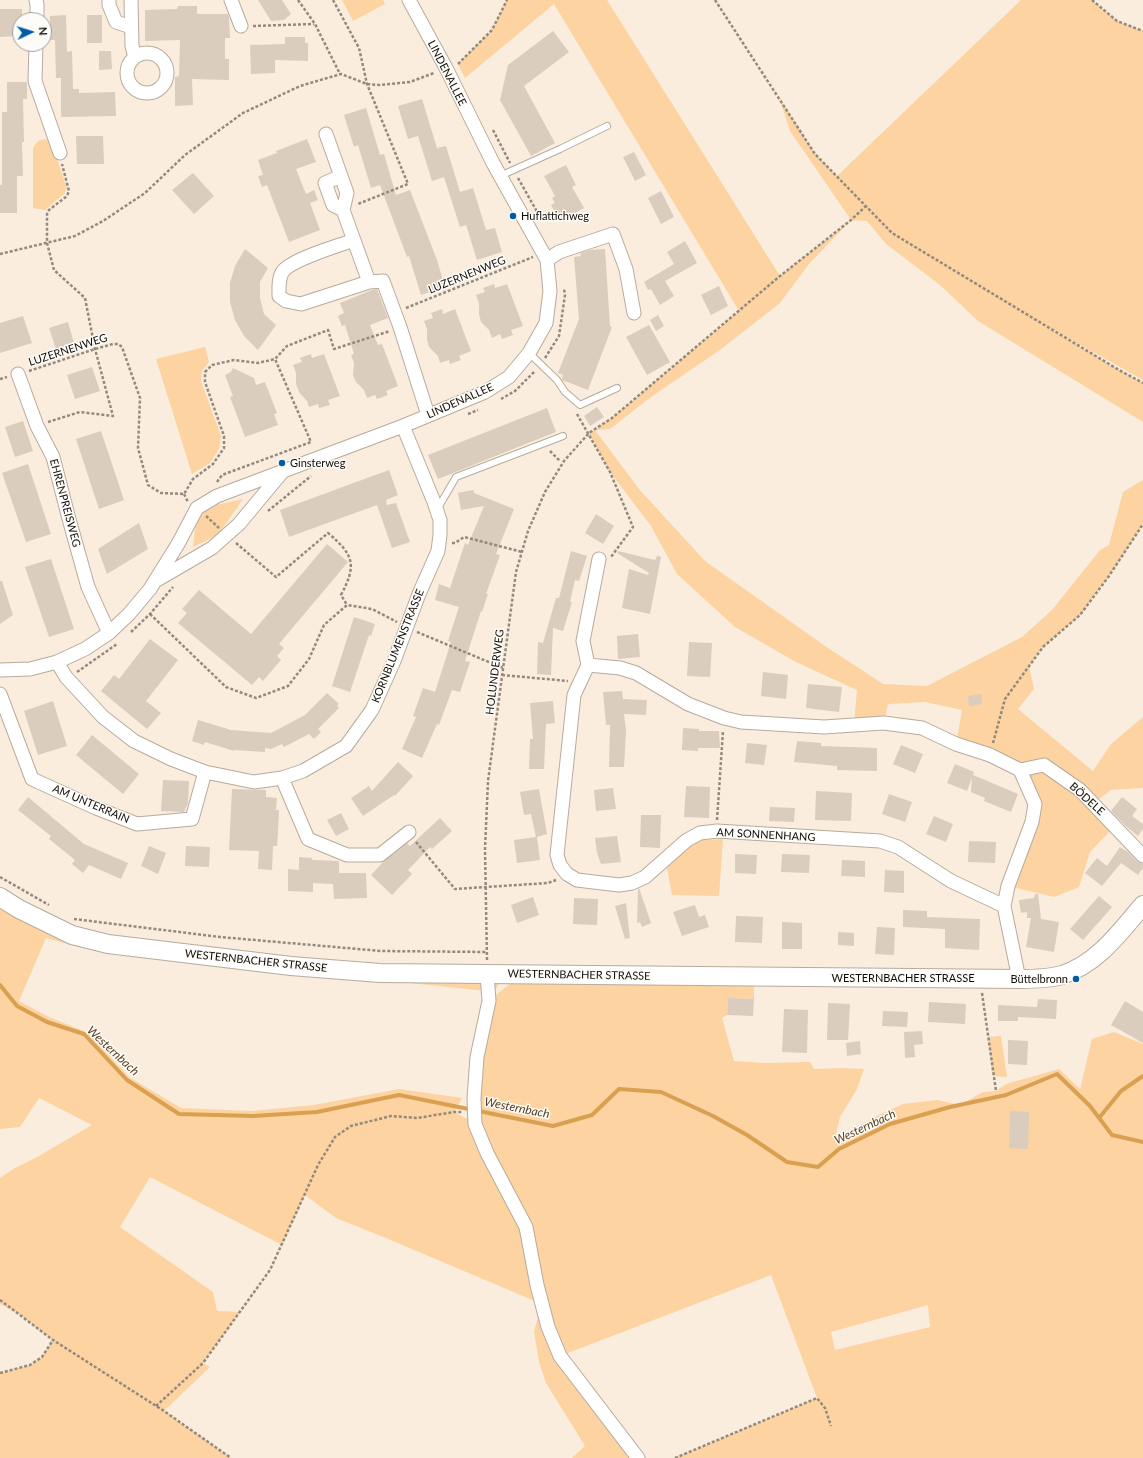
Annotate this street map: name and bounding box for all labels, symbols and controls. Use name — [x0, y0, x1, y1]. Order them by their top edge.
north arrow — [12, 12, 52, 52]
text: N — [37, 27, 50, 36]
street label: LINDENALLEE — [425, 38, 469, 108]
place label: Huflattichweg — [521, 209, 589, 223]
marker: Huflattichweg — [508, 211, 518, 221]
street label: LUZERNENWEG — [426, 254, 508, 296]
street label: LUZERNENWEG — [27, 331, 109, 369]
street label: LINDENALLEE — [425, 380, 495, 422]
place label: Ginsterweg — [290, 456, 345, 470]
street label: EHRENPREISWEG — [47, 457, 83, 549]
marker: Ginsterweg — [277, 458, 287, 468]
street label: KORNBLUMENSTRASSE — [369, 587, 427, 705]
street label: HOLUNDERWEG — [483, 628, 507, 716]
street label: BÖDELE — [1067, 780, 1107, 818]
street label: AM UNTERRAIN — [50, 782, 132, 826]
street label: AM SONNENHANG — [716, 826, 816, 844]
street label: WESTERNBACHER STRASSE — [184, 947, 328, 975]
street label: WESTERNBACHER STRASSE — [507, 967, 651, 983]
street label: WESTERNBACHER STRASSE — [832, 971, 974, 985]
place label: Büttelbronn — [1011, 972, 1068, 986]
marker: Büttelbronn — [1071, 974, 1081, 984]
water label: Westernbach — [84, 1023, 142, 1079]
water label: Westernbach — [483, 1095, 551, 1121]
water label: Westernbach — [832, 1107, 898, 1147]

